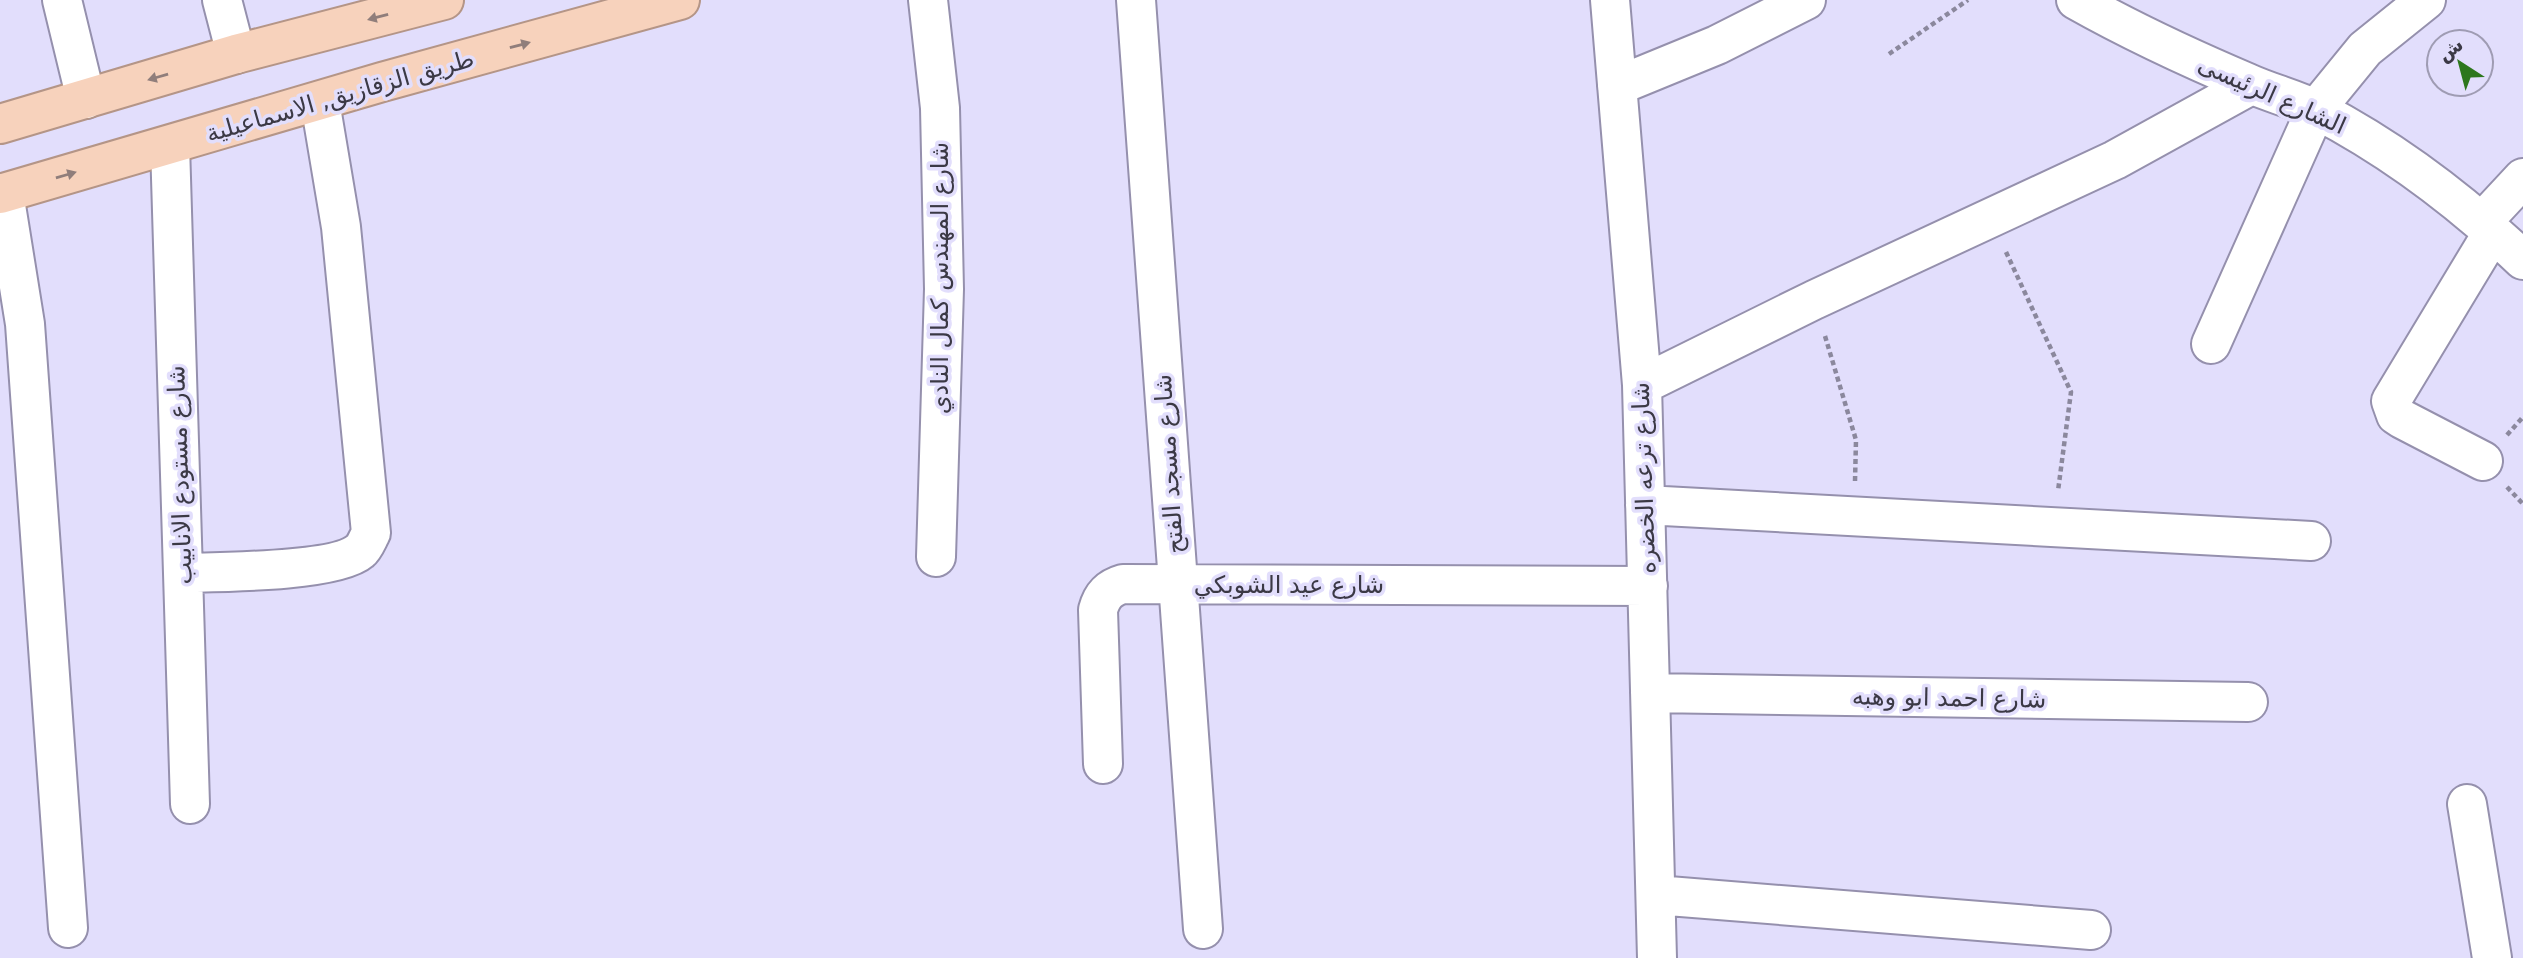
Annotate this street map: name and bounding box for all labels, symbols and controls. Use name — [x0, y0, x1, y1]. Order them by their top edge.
one-way arrow — [366, 12, 388, 23]
north arrow — [2425, 28, 2495, 98]
text: ش — [2433, 33, 2468, 67]
one-way arrow — [510, 40, 531, 50]
street label: طريق الزقازيق, الاسماعيلية — [203, 44, 477, 148]
street label: الشارع الرئيسى — [2194, 50, 2350, 140]
one-way arrow — [147, 73, 168, 83]
street label: شارع المهندس كمال النادي — [926, 142, 954, 414]
one-way arrow — [55, 169, 77, 180]
street label: شارع مستودع الانابيب — [162, 365, 198, 585]
street label: شارع مسجد الفتح — [1149, 373, 1189, 555]
street label: شارع ترعه الخضره — [1627, 382, 1661, 574]
street label: شارع عيد الشوبكي — [1194, 571, 1384, 599]
street label: شارع احمد ابو وهبه — [1852, 682, 2046, 714]

